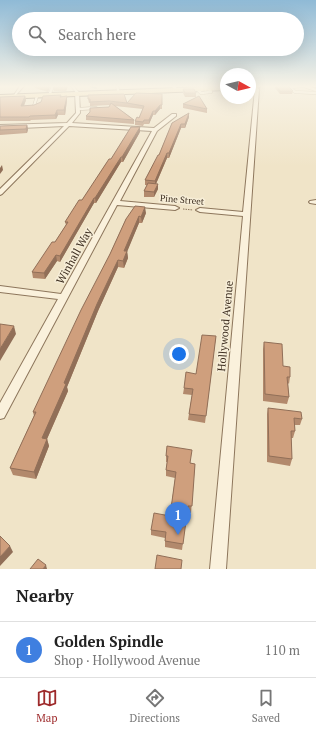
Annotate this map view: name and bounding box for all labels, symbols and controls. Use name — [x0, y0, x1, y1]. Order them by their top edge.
search box — [12, 12, 304, 56]
icon: search — [26, 23, 48, 45]
text: Search here — [58, 24, 136, 44]
north arrow — [220, 68, 256, 104]
street label: Pine Street — [159, 192, 205, 208]
street label: Winhall Way — [53, 225, 95, 287]
street label: Hollywood Avenue — [214, 279, 236, 372]
your location — [169, 344, 189, 364]
pin: 1 — [165, 502, 191, 535]
text: Nearby — [16, 584, 74, 607]
text: Golden Spindle — [54, 631, 163, 651]
text: 1 — [25, 641, 33, 659]
text: 110 m — [265, 641, 300, 659]
text: Shop · Hollywood Avenue — [54, 651, 200, 669]
tab: Map — [36, 687, 58, 725]
tab: Directions — [129, 687, 180, 725]
tab: Saved — [252, 687, 280, 725]

